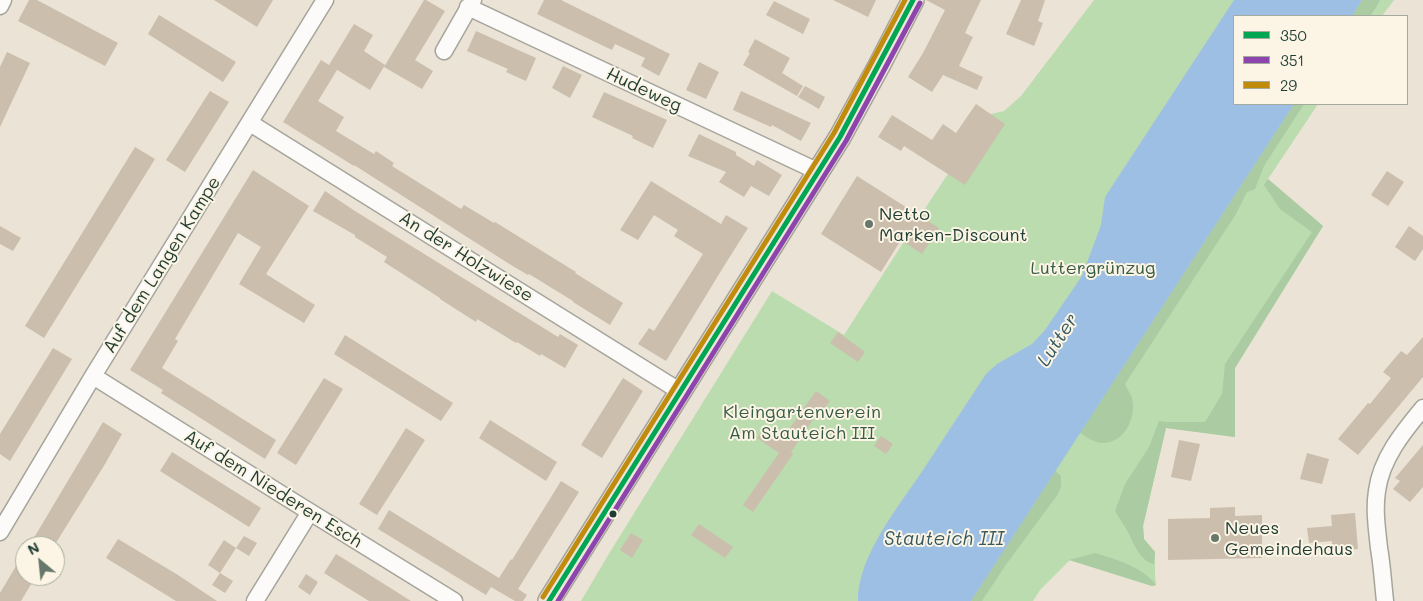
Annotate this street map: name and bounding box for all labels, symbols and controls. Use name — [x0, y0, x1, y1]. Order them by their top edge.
legend — [1233, 15, 1408, 105]
text: 350 — [1280, 25, 1307, 45]
text: 351 — [1280, 50, 1304, 70]
street label: Hudeweg — [603, 63, 685, 117]
text: 29 — [1280, 75, 1297, 95]
street label: Auf dem Langen Kampe — [99, 173, 225, 357]
place label: Netto Marken-Discount — [879, 203, 1027, 245]
street label: An der Holzwiese — [395, 207, 537, 307]
marker: Netto Marken-Discount — [863, 218, 875, 230]
park label: Luttergrünzug — [1031, 257, 1155, 279]
water label: Lutter — [1033, 309, 1083, 371]
park label: Kleingartenverein Am Stauteich III — [723, 401, 881, 444]
street label: Auf dem Niederen Esch — [180, 425, 366, 553]
unlabelled marker — [608, 509, 618, 519]
place label: Neues Gemeindehaus — [1225, 517, 1353, 560]
water label: Stauteich III — [884, 528, 1004, 550]
marker: Neues Gemeindehaus — [1209, 532, 1221, 544]
north arrow — [15, 536, 65, 586]
text: N — [24, 537, 42, 559]

